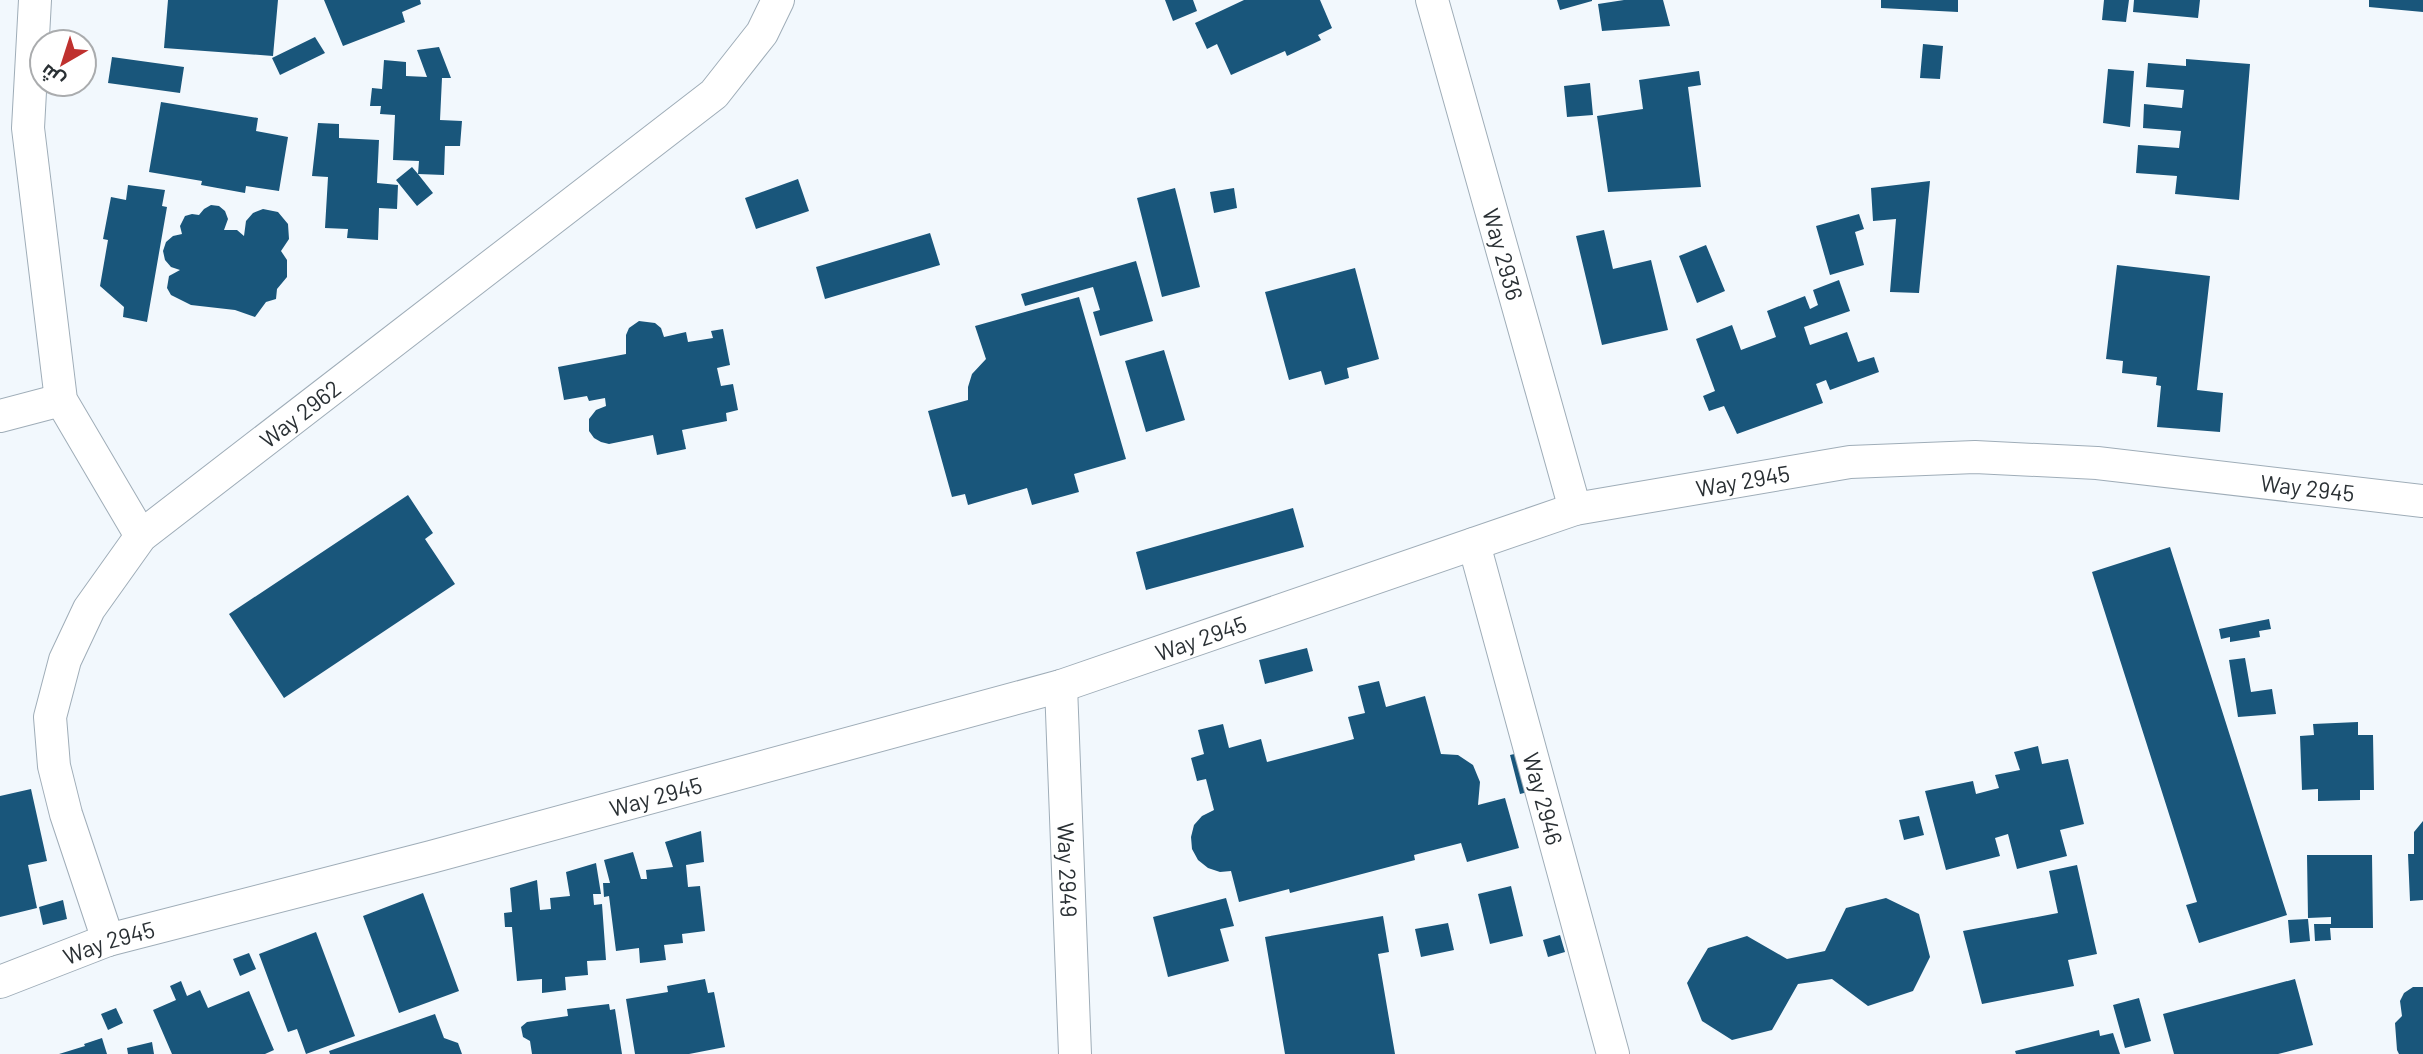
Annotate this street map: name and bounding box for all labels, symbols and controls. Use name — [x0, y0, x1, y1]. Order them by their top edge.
north arrow — [28, 28, 98, 98]
text: ش — [35, 59, 69, 93]
street label: Way 2936 — [1477, 205, 1530, 303]
street label: Way 2962 — [254, 374, 346, 453]
street label: Way 2945 — [1694, 459, 1792, 502]
street label: Way 2945 — [2259, 468, 2356, 507]
street label: Way 2945 — [1151, 609, 1250, 667]
street label: Way 2946 — [1517, 749, 1569, 848]
street label: Way 2945 — [606, 770, 705, 822]
street label: Way 2949 — [1052, 822, 1084, 918]
street label: Way 2945 — [59, 915, 157, 970]

